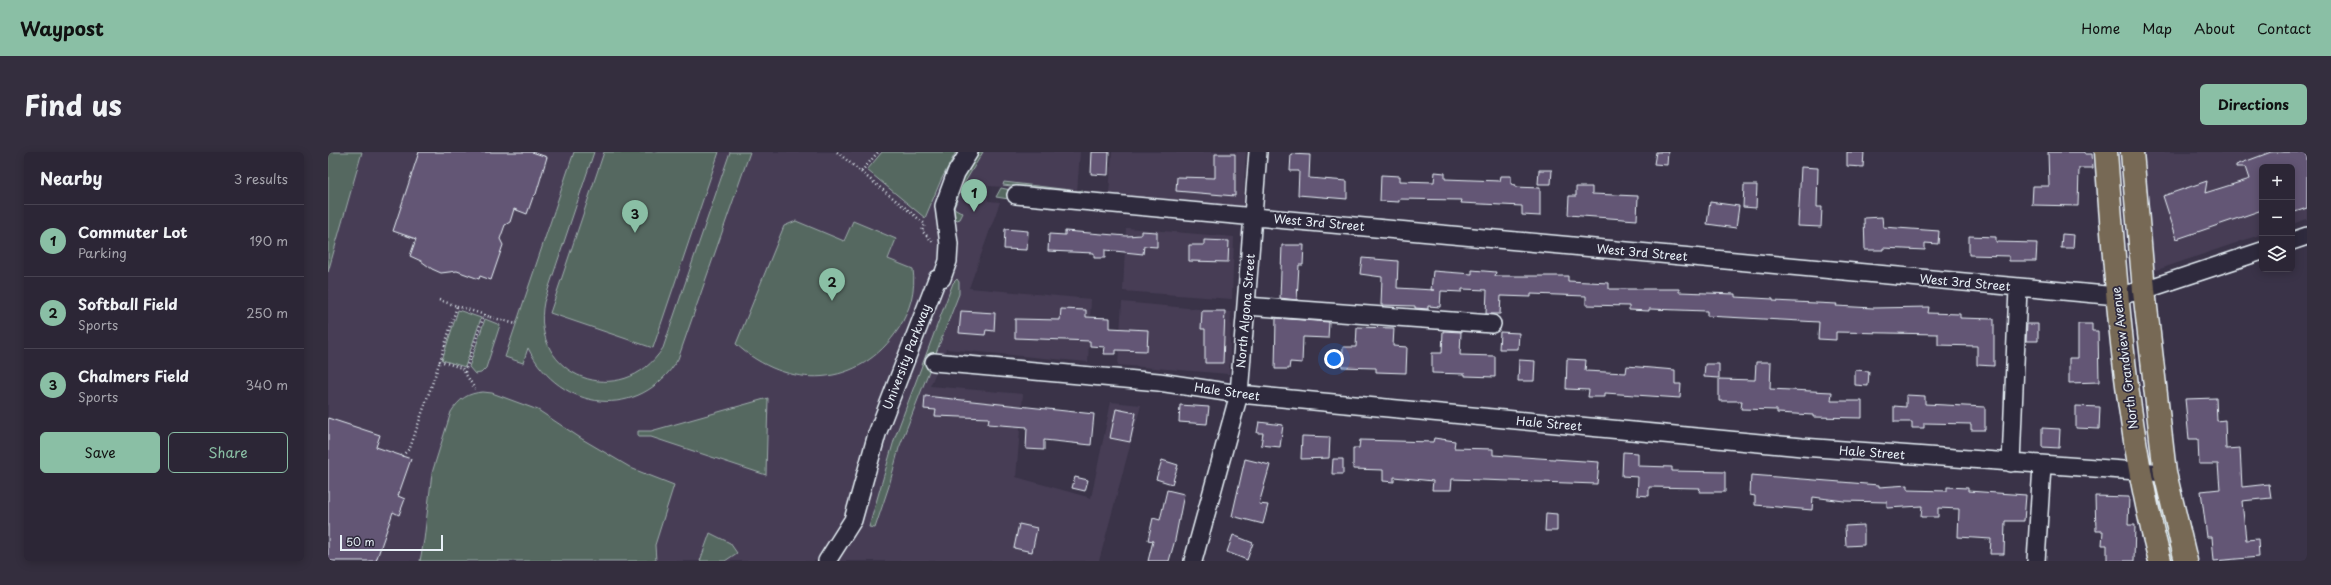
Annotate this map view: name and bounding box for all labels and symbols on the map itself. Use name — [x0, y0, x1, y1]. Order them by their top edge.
pin: 1 — [961, 179, 987, 212]
pin: 3 — [622, 200, 648, 233]
street label: West 3rd Street — [1273, 209, 1365, 235]
street label: West 3rd Street — [1596, 239, 1688, 265]
street label: North Algona Street — [1231, 253, 1259, 369]
pin: 2 — [819, 268, 845, 301]
street label: West 3rd Street — [1919, 269, 2011, 295]
street label: North Grandview Avenue — [2106, 286, 2142, 430]
street label: University Parkway — [878, 301, 935, 412]
your location — [1324, 349, 1344, 369]
street label: Hale Street — [1193, 377, 1261, 405]
street label: Hale Street — [1515, 411, 1583, 435]
street label: Hale Street — [1838, 441, 1906, 463]
scale bar — [340, 533, 443, 552]

